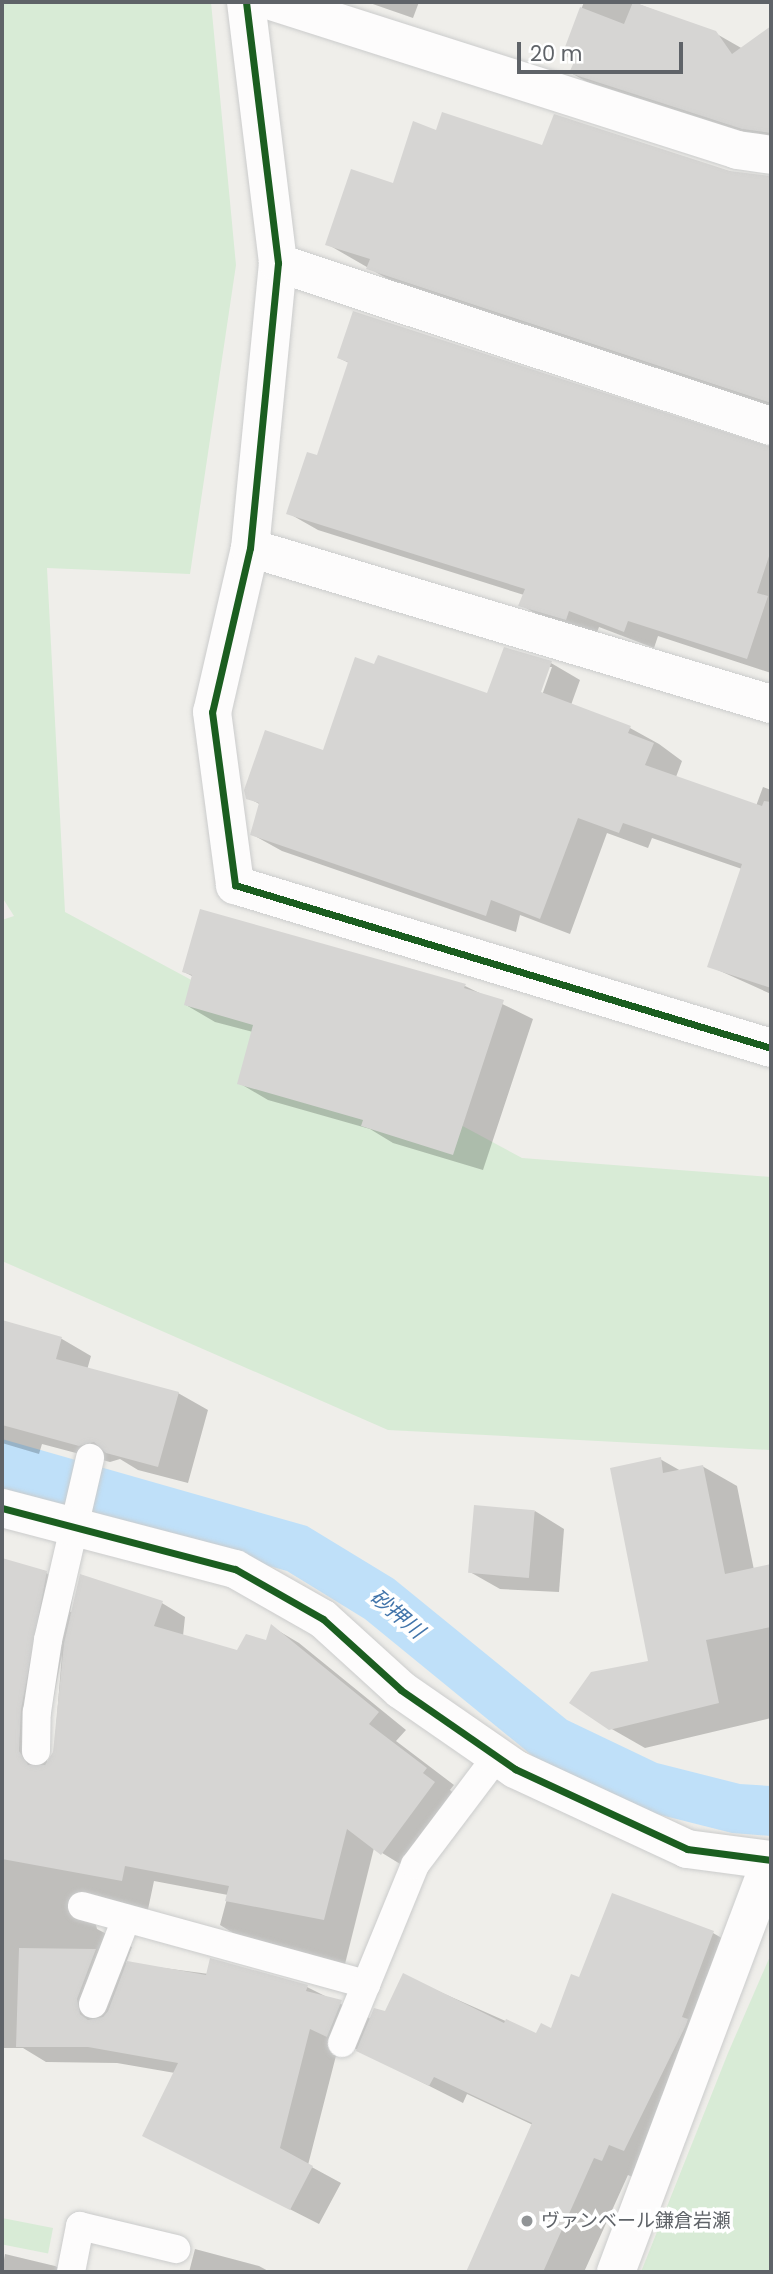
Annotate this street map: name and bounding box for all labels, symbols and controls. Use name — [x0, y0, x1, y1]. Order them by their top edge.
scale bar — [521, 28, 687, 72]
text: 20 m — [530, 39, 583, 68]
water label: 砂押川 — [365, 1584, 429, 1644]
place label: ヴァンベール鎌倉岩瀬 — [541, 2210, 731, 2232]
marker: ヴァンベール鎌倉岩瀬 — [519, 2213, 535, 2229]

